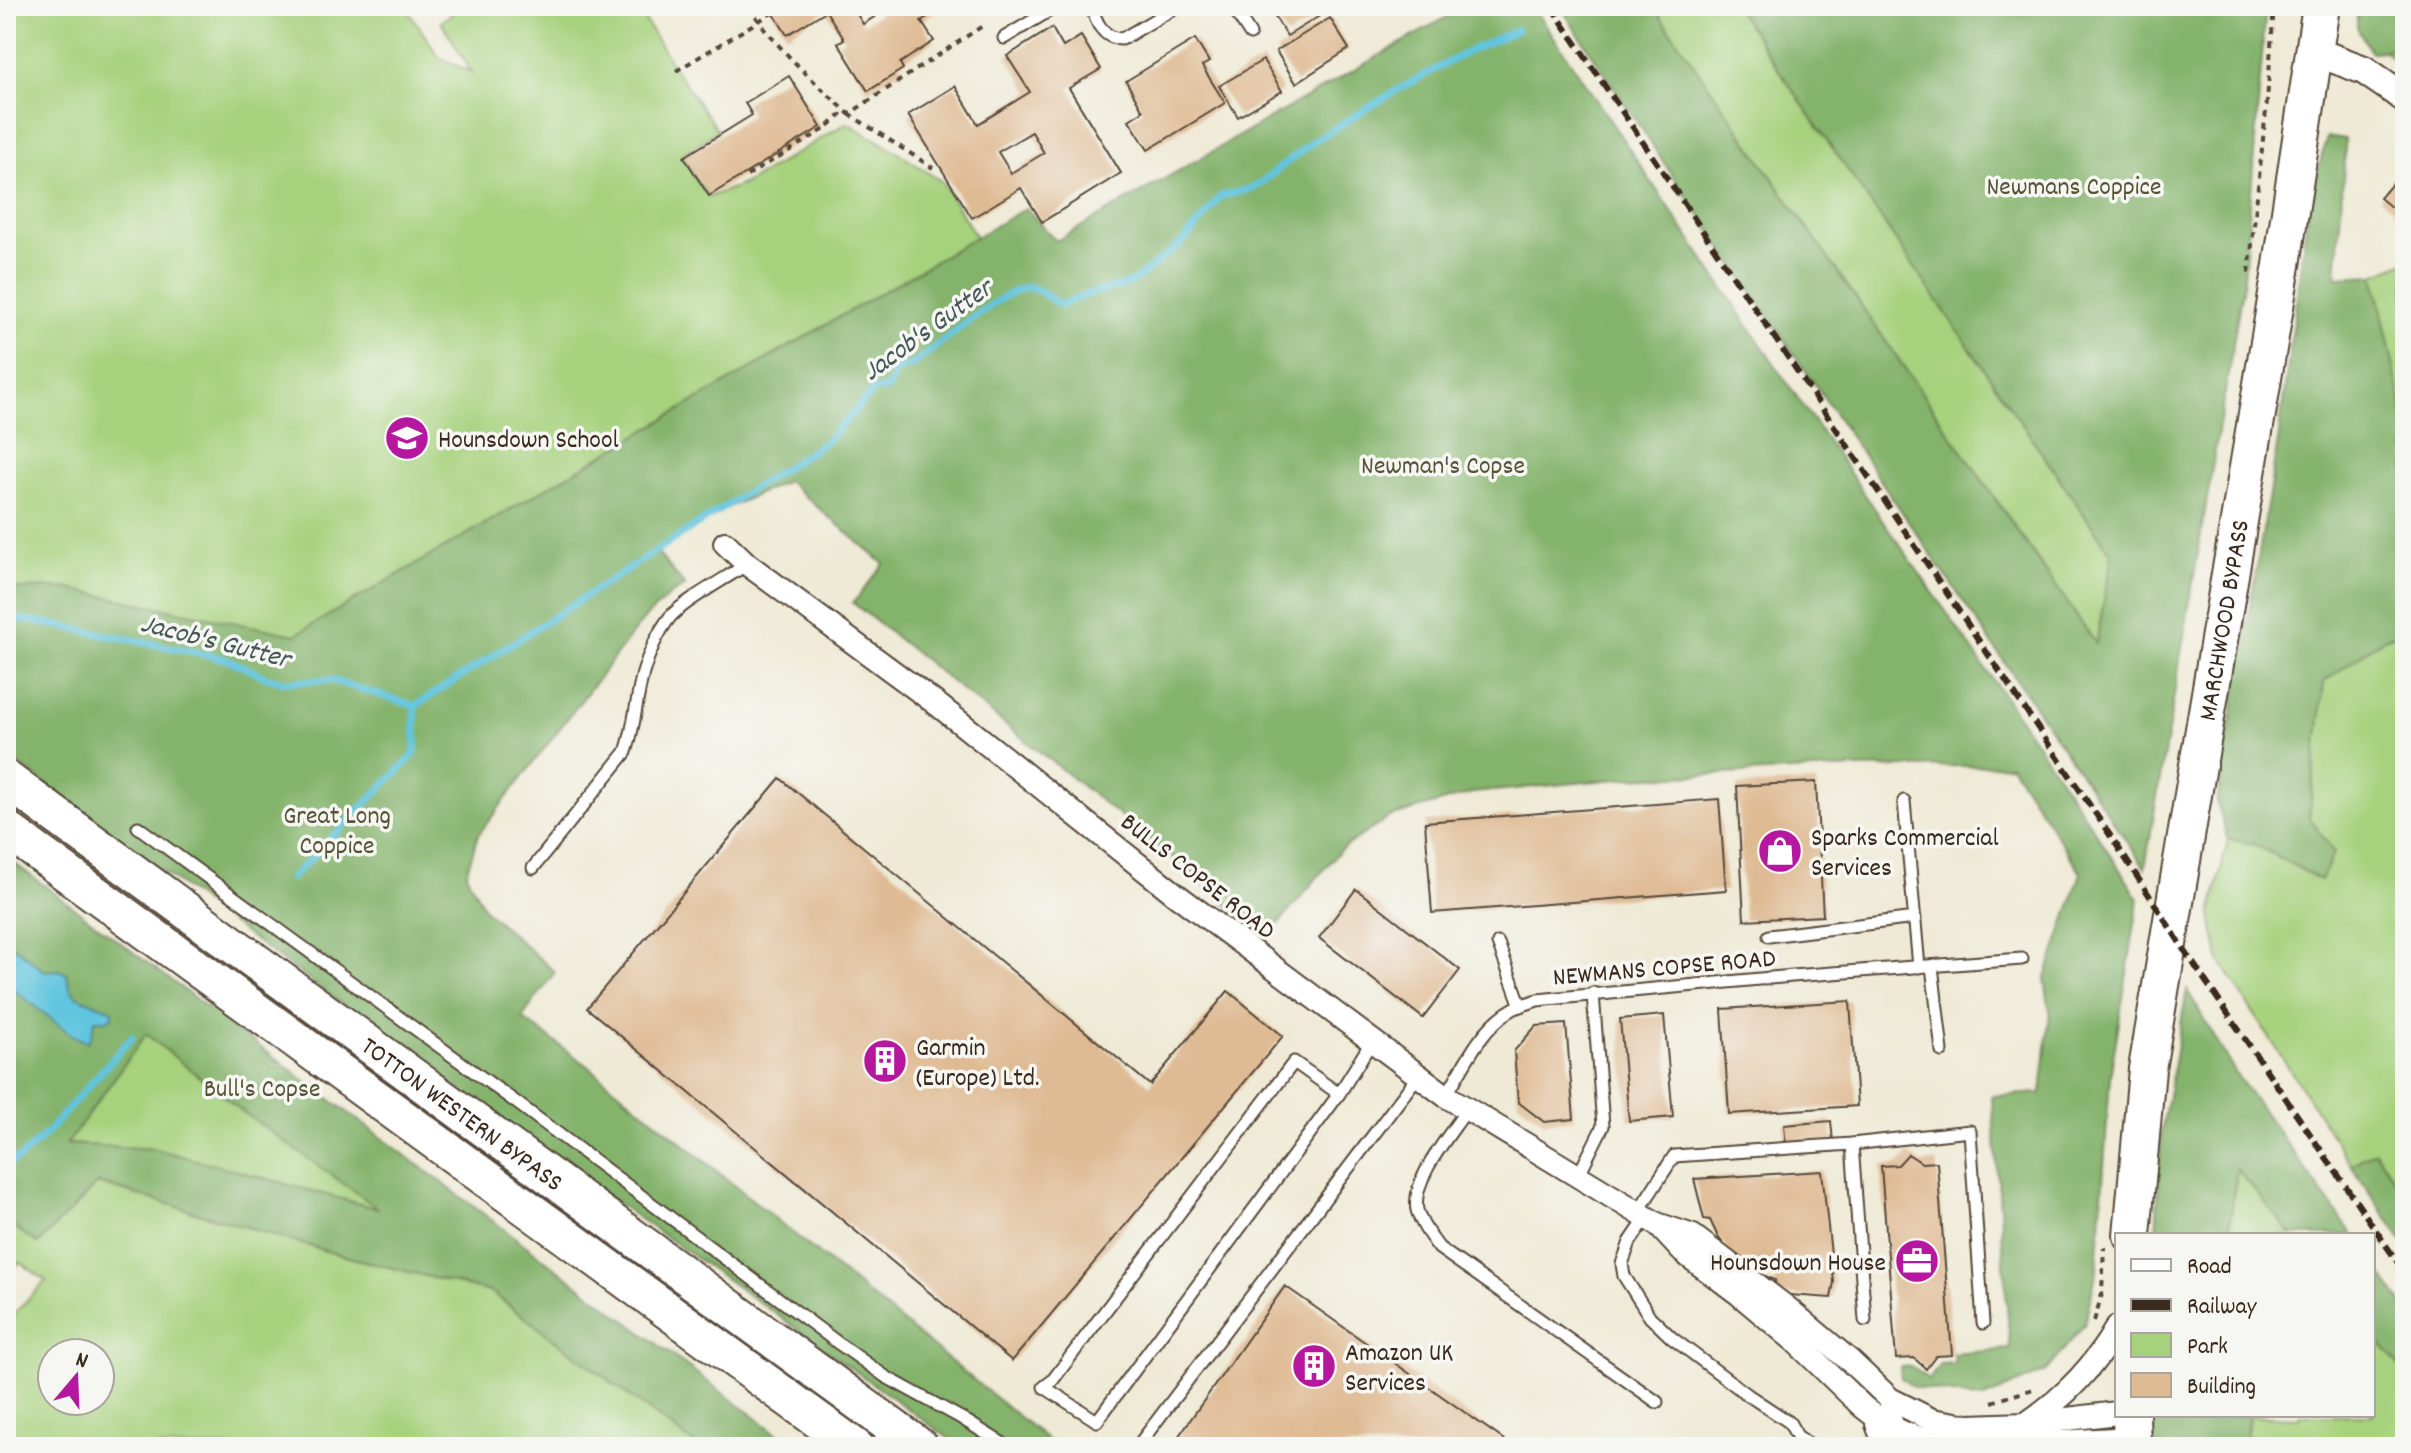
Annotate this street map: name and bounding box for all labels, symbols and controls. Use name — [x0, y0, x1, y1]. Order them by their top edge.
park label: Newmans Coppice — [1986, 170, 2162, 207]
water label: Jacob's Gutter — [856, 269, 1005, 393]
school or university icon: Hounsdown School — [383, 414, 431, 462]
place label: Hounsdown School — [438, 423, 619, 460]
park label: Newman's Copse — [1361, 449, 1525, 486]
street label: MARCHWOOD BYPASS — [2191, 517, 2261, 724]
water label: Jacob's Gutter — [136, 606, 297, 683]
park label: Great Long Coppice — [283, 799, 391, 866]
street label: BULLS COPSE ROAD — [1112, 805, 1282, 950]
place label: Sparks Commercial Services — [1811, 821, 1999, 888]
shop icon: Sparks Commercial Services — [1756, 827, 1804, 875]
street label: NEWMANS COPSE ROAD — [1551, 941, 1777, 998]
street label: TOTTON WESTERN BYPASS — [352, 1029, 570, 1202]
place label: Garmin (Europe) Ltd. — [916, 1031, 1039, 1098]
building icon: Garmin (Europe) Ltd. — [861, 1037, 909, 1085]
park label: Bull's Copse — [204, 1072, 320, 1109]
legend — [2115, 1233, 2375, 1417]
office icon: Hounsdown House — [1893, 1237, 1941, 1285]
place label: Hounsdown House — [1710, 1246, 1886, 1283]
text: Road — [2187, 1251, 2232, 1285]
text: Railway — [2187, 1291, 2258, 1325]
text: Park — [2187, 1331, 2228, 1365]
place label: Amazon UK Services — [1345, 1336, 1453, 1403]
north arrow — [36, 1337, 116, 1417]
building icon: Amazon UK Services — [1290, 1342, 1338, 1390]
text: N — [71, 1345, 92, 1378]
text: Building — [2187, 1371, 2256, 1405]

